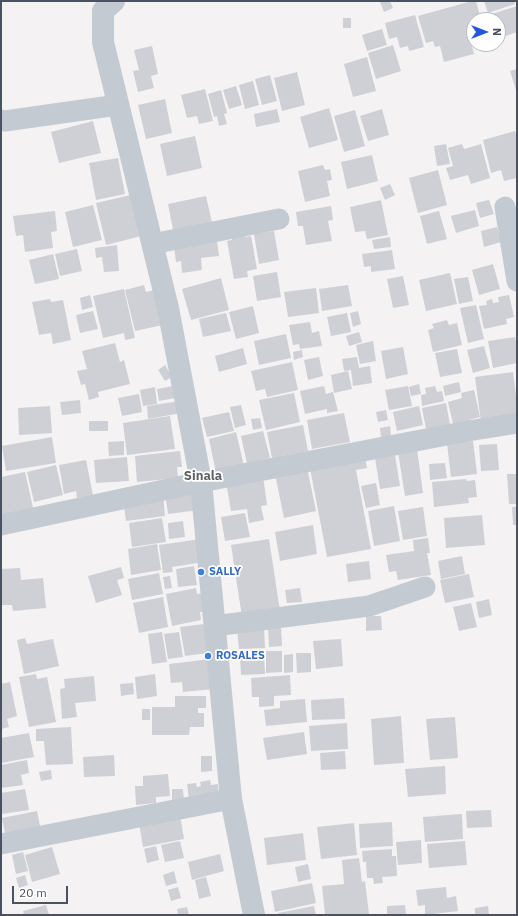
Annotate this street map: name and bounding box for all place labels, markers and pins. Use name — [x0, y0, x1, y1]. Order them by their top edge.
place label: SALLY — [209, 565, 241, 579]
marker: SALLY — [196, 567, 206, 577]
place label: ROSALES — [216, 649, 265, 663]
marker: ROSALES — [203, 651, 213, 661]

